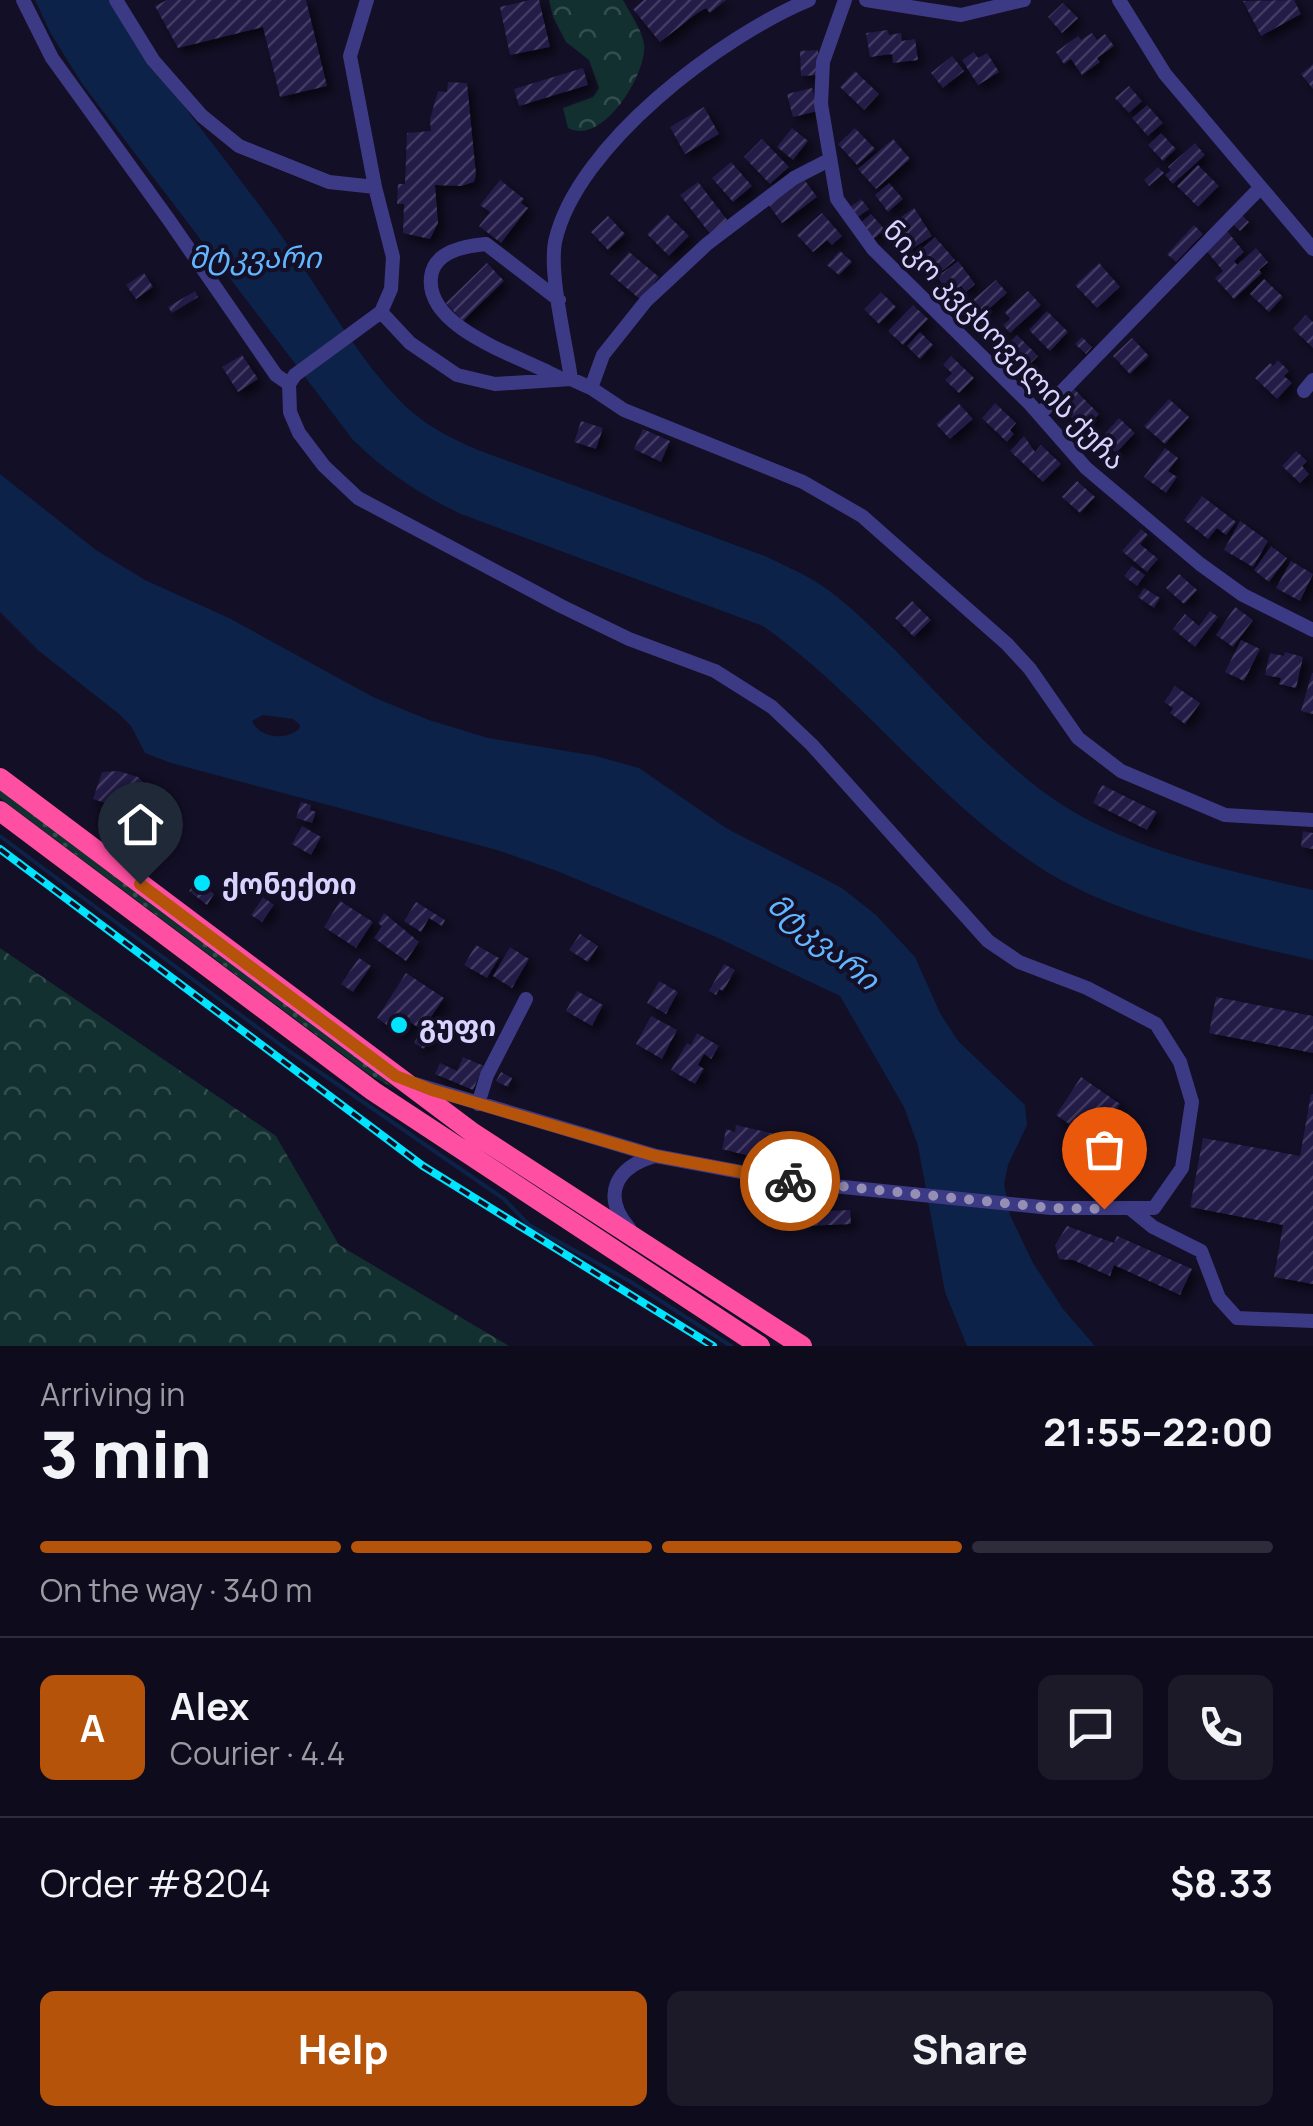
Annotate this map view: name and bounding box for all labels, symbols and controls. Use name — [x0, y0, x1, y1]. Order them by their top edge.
street label: ნიკო კვცხოველის ქუჩა — [875, 211, 1135, 477]
water label: მტკვარი — [189, 236, 323, 277]
pin — [98, 782, 183, 885]
icon: home — [113, 797, 168, 852]
place label: ქონექთი — [222, 864, 357, 902]
marker: ქონექთი — [191, 872, 213, 894]
water label: მტკვარი — [760, 883, 890, 1000]
place label: გუფი — [419, 1006, 496, 1044]
marker: გუფი — [388, 1014, 410, 1036]
pin — [1062, 1107, 1147, 1210]
icon: bag — [1077, 1122, 1132, 1177]
courier — [740, 1131, 840, 1231]
icon: bike — [763, 1154, 818, 1209]
text: Arriving in — [40, 1372, 185, 1416]
text: 21:55–22:00 — [1043, 1405, 1273, 1457]
text: 3 min — [40, 1409, 212, 1498]
text: On the way · 340 m — [40, 1568, 312, 1612]
button: chat — [1038, 1675, 1143, 1780]
button: phone — [1168, 1675, 1273, 1780]
text: Alex — [170, 1679, 249, 1731]
text: A — [80, 1701, 105, 1753]
text: Courier · 4.4 — [170, 1731, 345, 1775]
text: Order #8204 — [40, 1856, 271, 1908]
text: $8.33 — [1170, 1856, 1273, 1908]
button: Help — [40, 1991, 647, 2106]
button: Share — [667, 1991, 1273, 2106]

